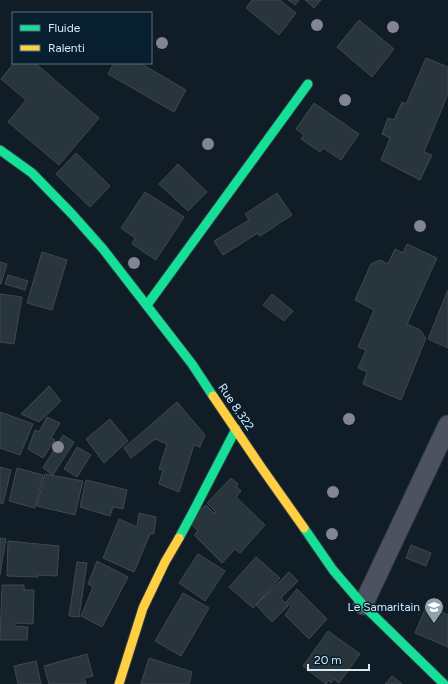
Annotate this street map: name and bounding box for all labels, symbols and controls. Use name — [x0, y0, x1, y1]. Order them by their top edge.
legend — [12, 12, 152, 64]
text: Fluide — [48, 21, 81, 35]
text: Ralenti — [48, 41, 85, 55]
street label: Rue 8.322 — [215, 381, 257, 433]
school or university icon: Le Samaritain — [423, 596, 445, 624]
place label: Le Samaritain — [347, 600, 420, 614]
scale bar — [308, 646, 369, 672]
text: 20 m — [314, 653, 342, 667]

